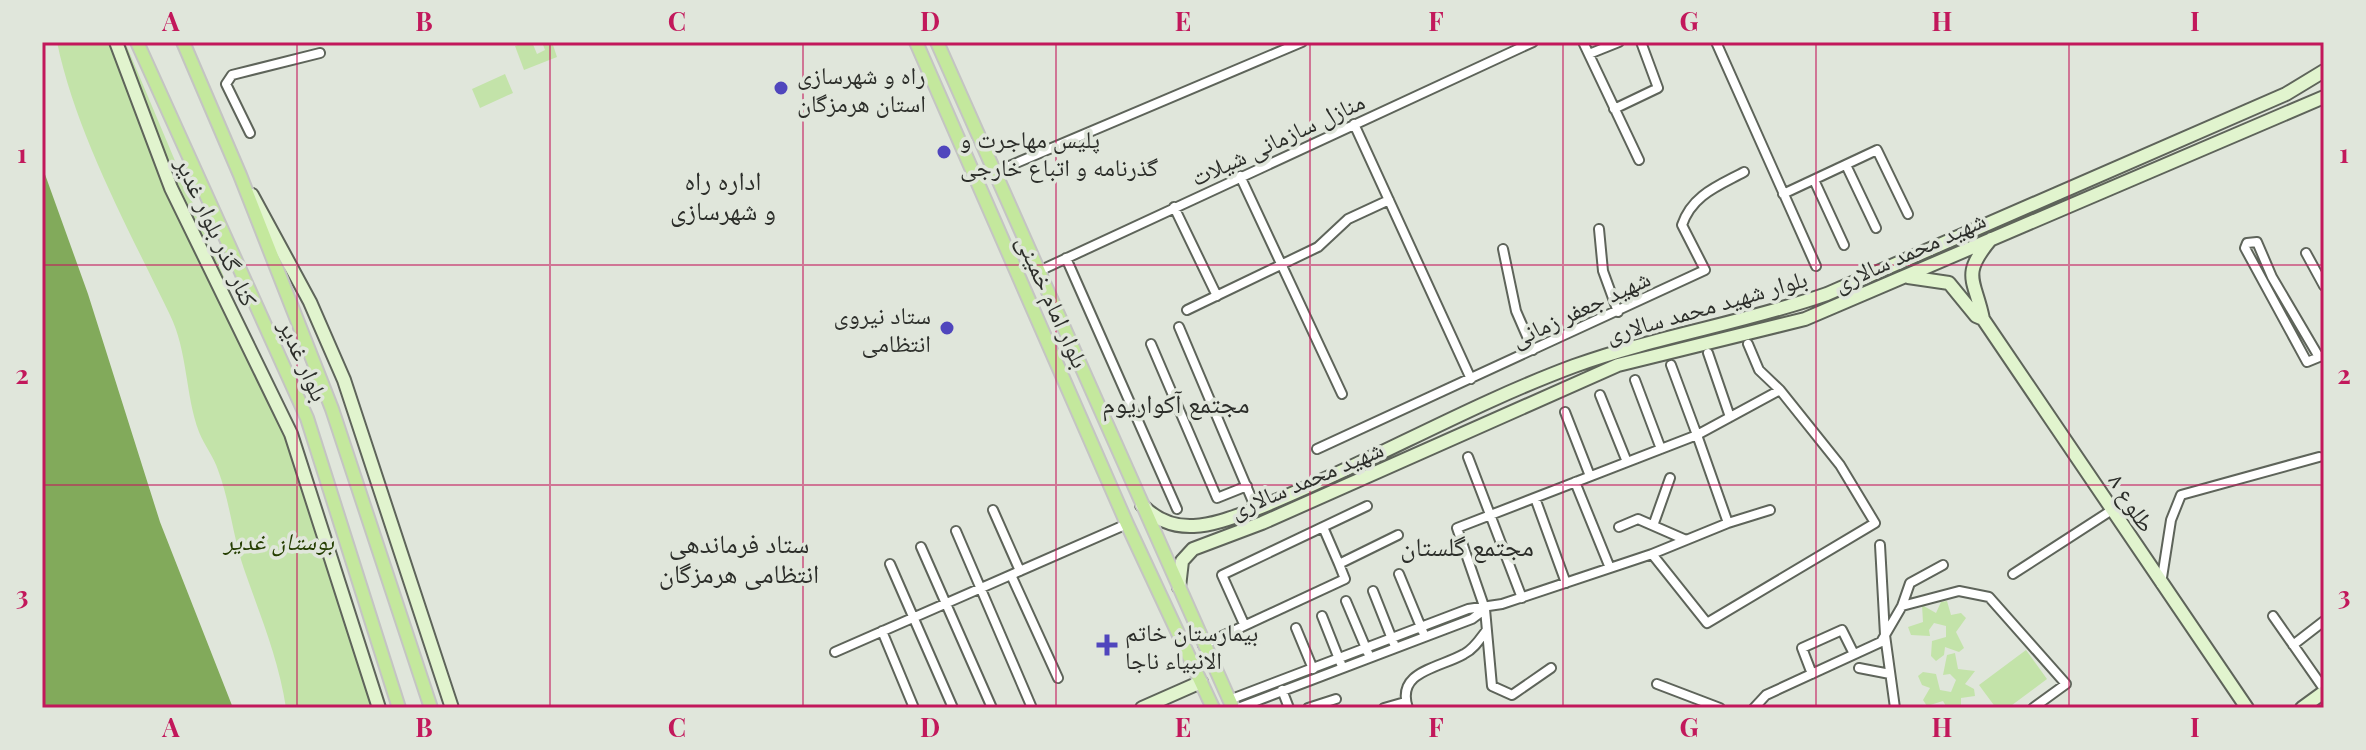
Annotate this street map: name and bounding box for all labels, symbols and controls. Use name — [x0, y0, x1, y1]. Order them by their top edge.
text: A — [161, 3, 180, 38]
text: B — [415, 3, 433, 38]
text: C — [668, 3, 686, 38]
text: D — [920, 3, 940, 38]
text: E — [1175, 3, 1191, 38]
text: F — [1428, 3, 1444, 38]
text: G — [1679, 3, 1699, 38]
text: H — [1932, 3, 1952, 38]
text: I — [2190, 3, 2200, 38]
place label: راه و شهرسازی استان هرمزگان — [797, 58, 926, 118]
marker: راه و شهرسازی استان هرمزگان — [772, 79, 790, 97]
street label: منازل سازمانی شیلات — [1185, 84, 1369, 192]
place label: پلیس مهاجرت و گذرنامه و اتباع خارجى — [960, 122, 1158, 183]
text: 1 — [17, 135, 27, 170]
text: 1 — [2339, 135, 2349, 170]
marker: پلیس مهاجرت و گذرنامه و اتباع خارجى — [935, 143, 953, 161]
street label: کنار گذر بلوار غدیر — [169, 150, 267, 311]
district label: اداره راه و شهرسازی — [670, 162, 776, 227]
street label: شهید محمد سالاری — [1828, 202, 1990, 298]
street label: بلوار امام خمینی — [1009, 229, 1098, 373]
street label: شهید جعفر زمانی — [1505, 261, 1655, 353]
street label: بلوار شهید محمد سالاری — [1602, 261, 1810, 349]
place label: ستاد نیروی انتظامی — [834, 298, 931, 358]
street label: بلوار غدیر — [272, 313, 337, 406]
marker: ستاد نیروی انتظامی — [938, 319, 956, 337]
text: 2 — [15, 356, 29, 391]
text: 2 — [2337, 356, 2351, 391]
district label: مجتمع آکواریوم — [1102, 385, 1250, 422]
street label: شهید محمد سالاری — [1224, 431, 1388, 525]
street label: طلوع ۸ — [2101, 466, 2164, 538]
park label: بوستان غدیر — [222, 524, 334, 557]
district label: ستاد فرماندهی انتظامی هرمزگان — [659, 525, 819, 590]
district label: مجتمع گلستان — [1400, 528, 1534, 564]
text: 3 — [16, 577, 28, 612]
text: 3 — [2338, 577, 2350, 612]
place label: بیمارستان خاتم الانبیاء ناجا — [1125, 615, 1258, 675]
marker: بیمارستان خاتم الانبیاء ناجا — [1096, 634, 1118, 656]
text: A — [161, 709, 180, 744]
text: B — [415, 709, 433, 744]
text: C — [668, 709, 686, 744]
text: D — [920, 709, 940, 744]
text: E — [1175, 709, 1191, 744]
text: F — [1428, 709, 1444, 744]
text: G — [1679, 709, 1699, 744]
text: H — [1932, 709, 1952, 744]
text: I — [2190, 709, 2200, 744]

